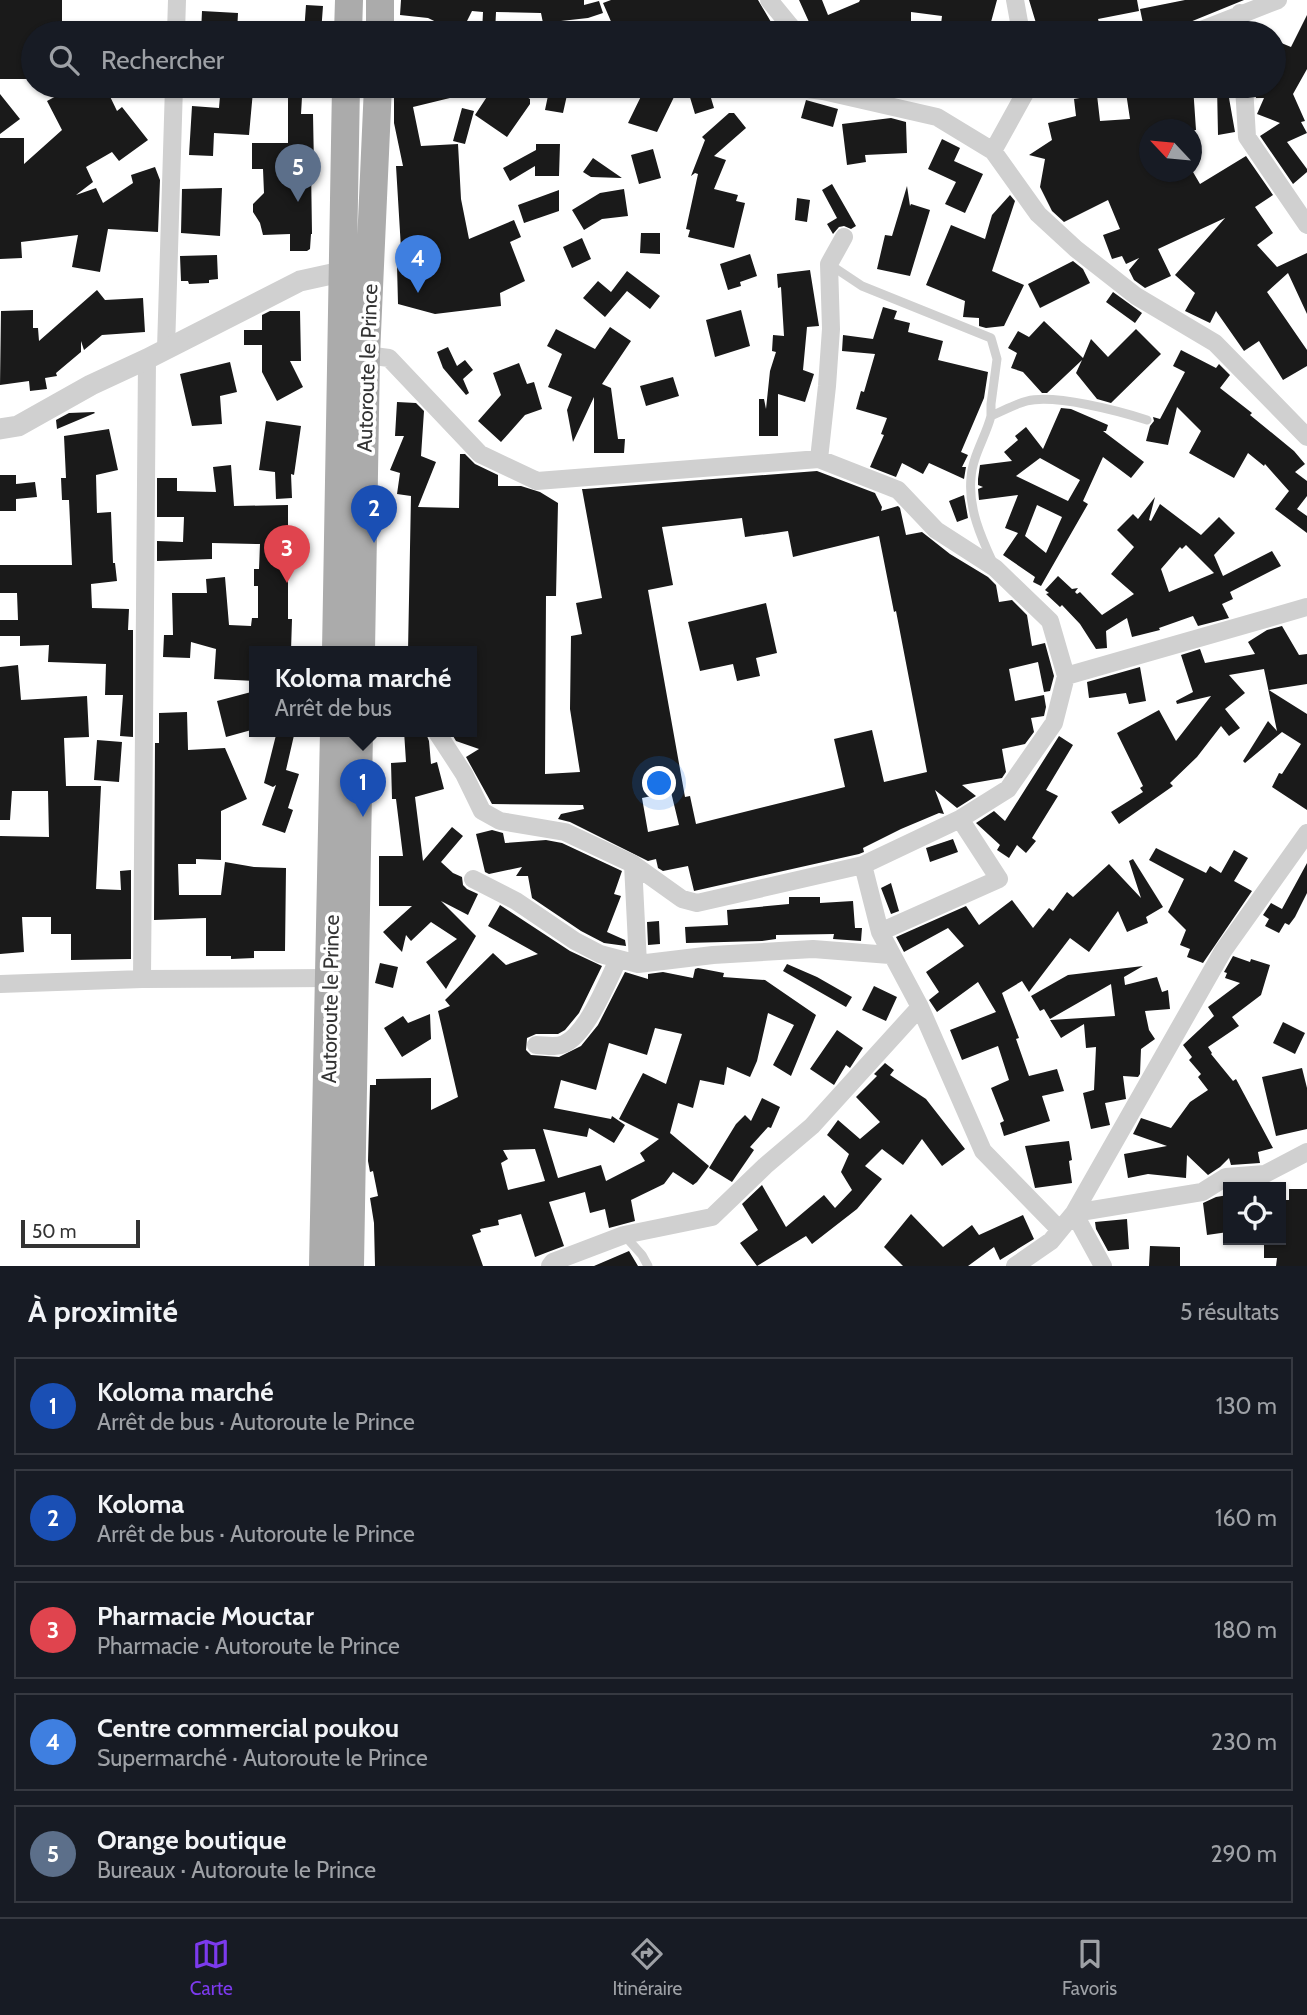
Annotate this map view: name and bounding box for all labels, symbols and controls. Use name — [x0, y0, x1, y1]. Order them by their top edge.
search box — [21, 21, 1286, 98]
icon: search — [45, 41, 83, 79]
text: Rechercher — [101, 44, 224, 76]
north arrow — [1139, 119, 1202, 182]
pin: 5 — [275, 144, 321, 202]
pin: 4 — [395, 235, 441, 293]
street label: Autoroute le Prince — [352, 283, 382, 453]
pin: 2 — [351, 485, 397, 543]
pin: 3 — [264, 525, 310, 583]
popup — [249, 646, 477, 737]
text: Koloma marché — [275, 662, 451, 694]
text: Arrêt de bus — [275, 694, 392, 722]
pin: 1 — [340, 759, 386, 817]
your location — [642, 766, 676, 800]
street label: Autoroute le Prince — [316, 914, 344, 1084]
map controls — [1223, 1182, 1286, 1245]
button: locate — [1223, 1182, 1286, 1245]
scale bar — [21, 1217, 140, 1249]
text: 50 m — [32, 1220, 76, 1243]
text: À proximité — [28, 1293, 178, 1330]
text: 5 résultats — [1180, 1298, 1279, 1326]
text: Koloma marché — [97, 1376, 274, 1408]
text: 1 — [49, 1392, 57, 1420]
text: 130 m — [1216, 1392, 1277, 1420]
text: Arrêt de bus · Autoroute le Prince — [97, 1408, 415, 1436]
text: Koloma — [97, 1488, 184, 1520]
text: 2 — [47, 1504, 59, 1532]
text: 160 m — [1215, 1504, 1277, 1532]
text: Arrêt de bus · Autoroute le Prince — [97, 1520, 415, 1548]
text: Pharmacie Mouctar — [97, 1600, 314, 1632]
text: 3 — [47, 1616, 59, 1644]
text: 180 m — [1214, 1616, 1277, 1644]
text: Pharmacie · Autoroute le Prince — [97, 1632, 400, 1660]
text: Centre commercial poukou — [97, 1712, 399, 1744]
text: 4 — [46, 1728, 60, 1756]
text: 230 m — [1211, 1728, 1277, 1756]
text: Supermarché · Autoroute le Prince — [97, 1744, 428, 1772]
text: Orange boutique — [97, 1824, 286, 1856]
text: 5 — [47, 1840, 59, 1868]
text: 290 m — [1210, 1840, 1277, 1868]
text: Bureaux · Autoroute le Prince — [97, 1856, 376, 1884]
tab: Carte — [190, 1935, 233, 2000]
tab: Itinéraire — [612, 1935, 682, 2000]
tab: Favoris — [1062, 1935, 1117, 2000]

